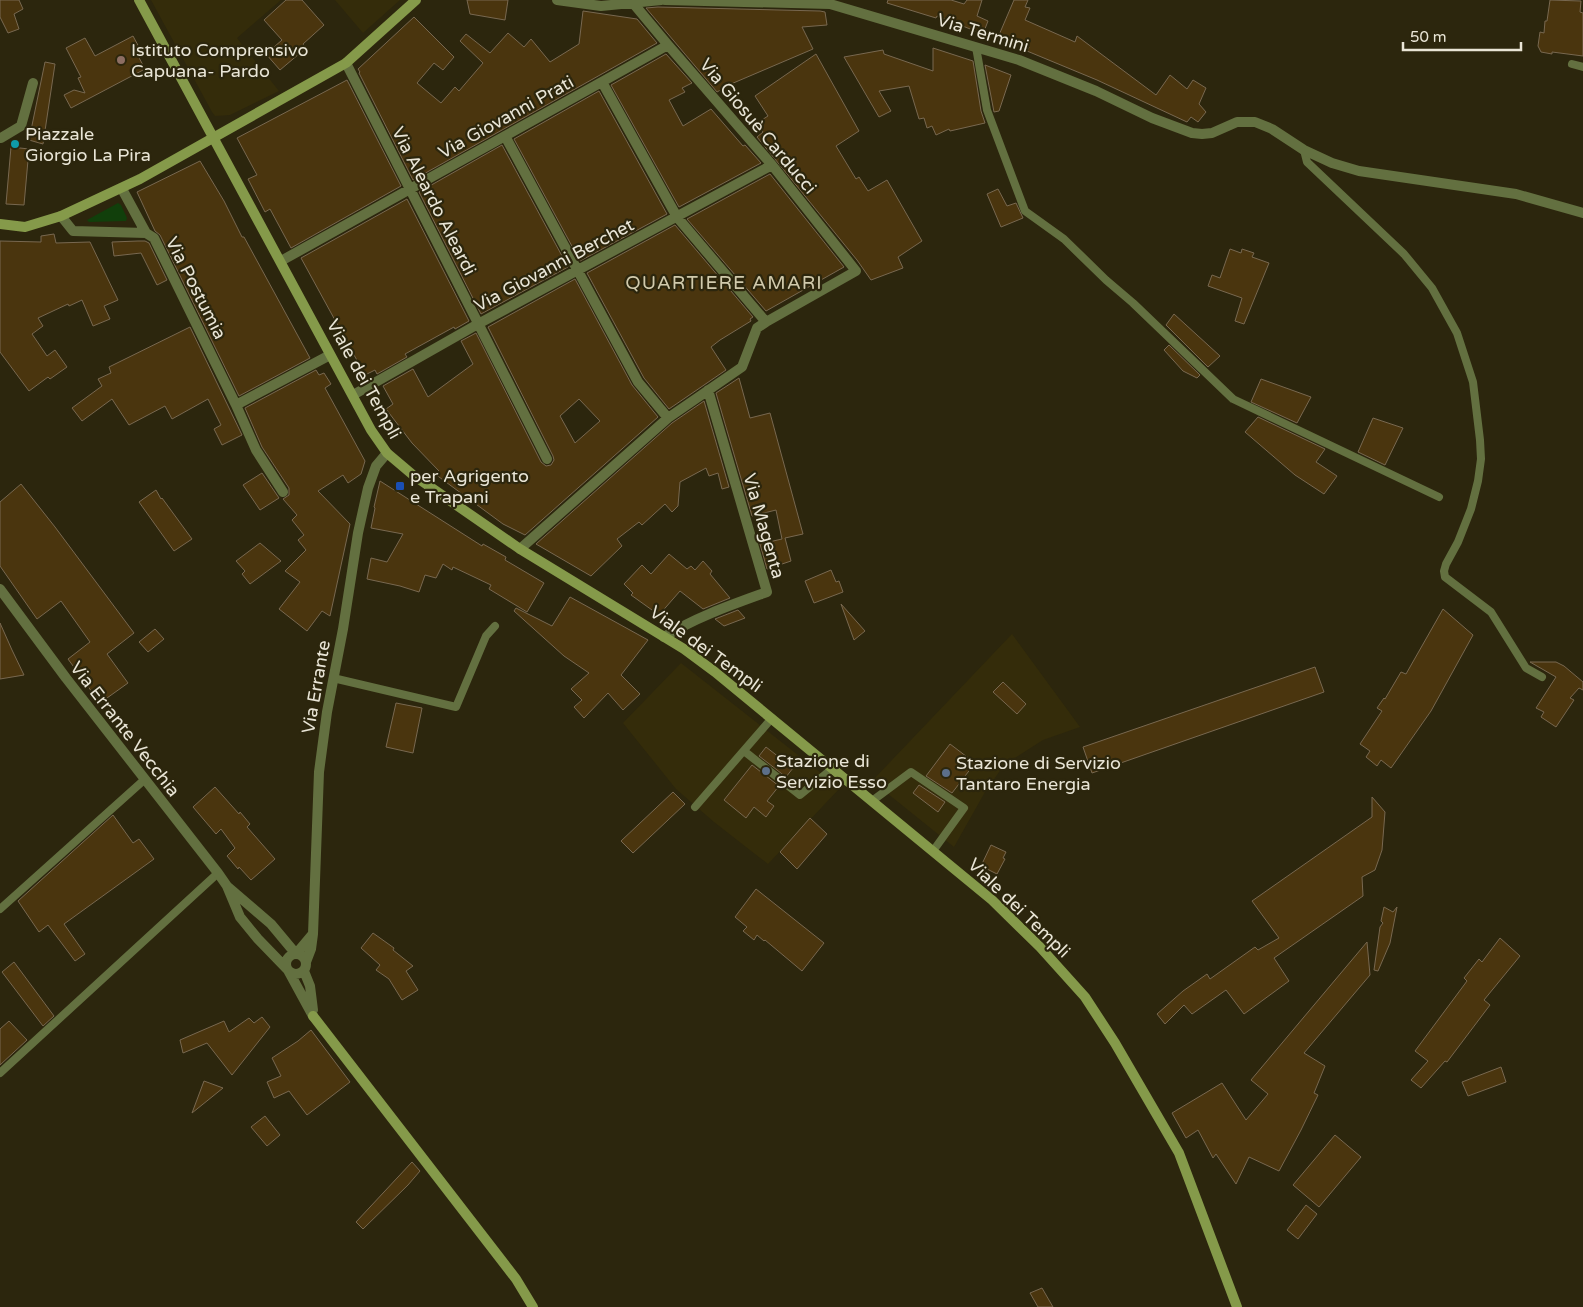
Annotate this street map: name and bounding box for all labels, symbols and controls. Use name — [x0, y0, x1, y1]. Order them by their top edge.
street label: Via Termini — [934, 9, 1032, 57]
scale bar — [1403, 20, 1520, 52]
text: 50 m — [1410, 28, 1447, 46]
place label: Istituto Comprensivo Capuana- Pardo — [131, 39, 308, 82]
marker: Istituto Comprensivo Capuana- Pardo — [115, 54, 127, 66]
street label: Via Giosuè Carducci — [695, 54, 821, 198]
street label: Via Giovanni Prati — [435, 71, 577, 163]
place label: Piazzale Giorgio La Pira — [25, 123, 151, 166]
street label: Via Aleardo Aleardi — [387, 123, 481, 279]
marker: Piazzale Giorgio La Pira — [9, 138, 21, 150]
street label: Via Giovanni Berchet — [470, 213, 638, 316]
street label: Via Postumia — [161, 233, 231, 343]
district label: QUARTIERE AMARI — [625, 272, 823, 294]
street label: Viale dei Templi — [322, 315, 406, 443]
place label: per Agrigento e Trapani — [410, 465, 529, 508]
street label: Via Magenta — [738, 471, 790, 581]
marker: per Agrigento e Trapani — [394, 480, 406, 492]
street label: Viale dei Templi — [645, 601, 767, 697]
street label: Via Errante — [297, 639, 335, 735]
street label: Via Errante Vecchia — [65, 657, 185, 801]
place label: Stazione di Servizio Esso — [776, 750, 887, 793]
place label: Stazione di Servizio Tantaro Energia — [956, 752, 1121, 795]
marker: Stazione di Servizio Esso — [760, 765, 772, 777]
marker: Stazione di Servizio Tantaro Energia — [940, 767, 952, 779]
street label: Viale dei Templi — [963, 854, 1075, 962]

